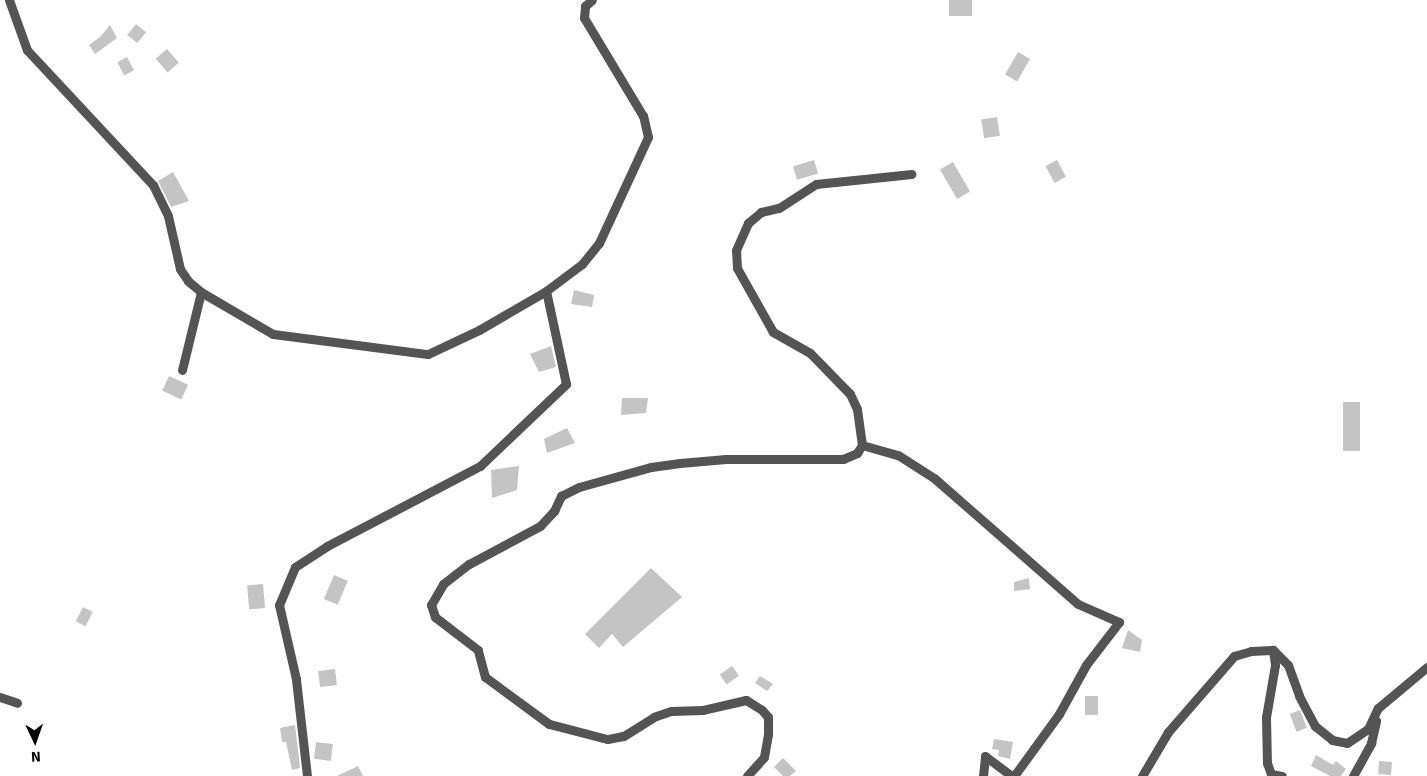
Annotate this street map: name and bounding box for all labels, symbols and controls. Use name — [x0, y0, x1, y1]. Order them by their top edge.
north arrow — [10, 716, 60, 766]
text: N — [30, 748, 41, 765]

